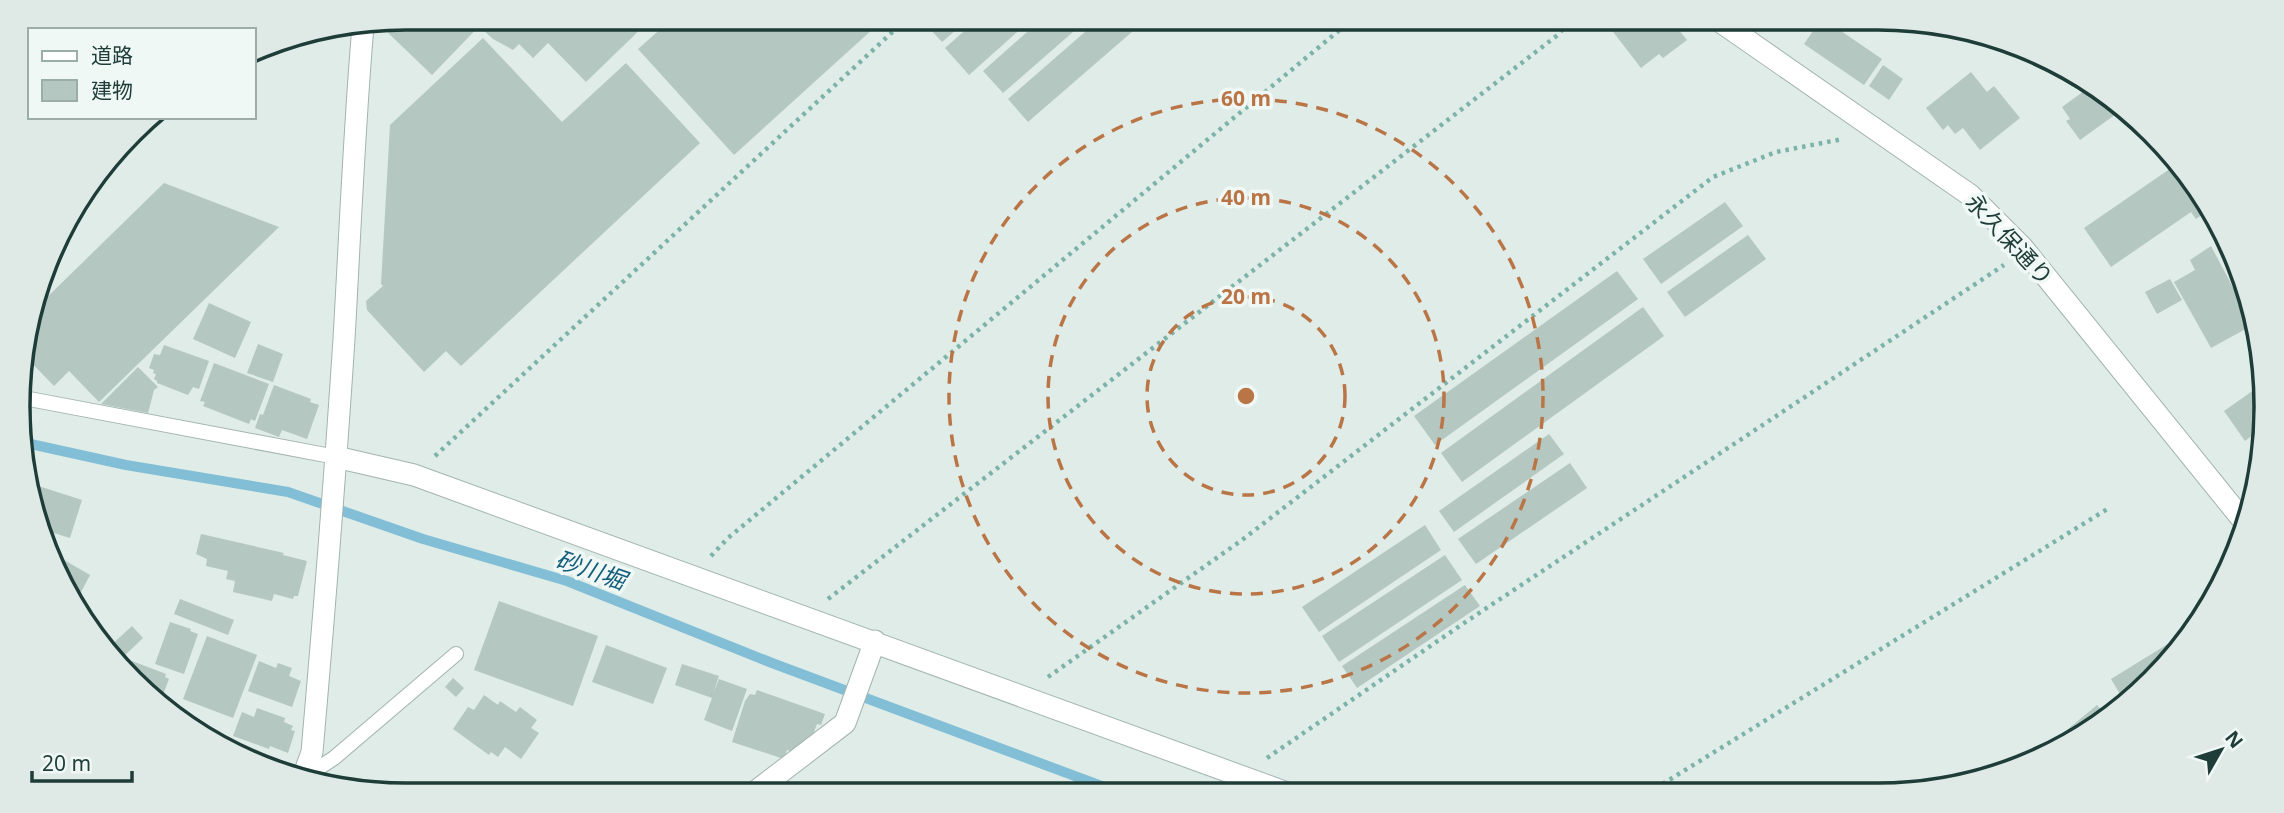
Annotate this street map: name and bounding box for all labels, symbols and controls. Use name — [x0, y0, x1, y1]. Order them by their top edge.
legend — [28, 28, 256, 119]
text: 道路 — [91, 41, 133, 69]
text: 建物 — [91, 76, 133, 104]
text: 60 m — [1221, 84, 1271, 112]
text: 40 m — [1221, 183, 1271, 211]
street label: 永久保通り — [1959, 186, 2061, 292]
text: 20 m — [1221, 282, 1271, 310]
centre of rings — [1234, 384, 1258, 408]
water label: 砂川堀 — [552, 542, 634, 598]
north arrow — [2186, 715, 2256, 785]
text: N — [2219, 725, 2249, 753]
scale bar — [32, 740, 131, 784]
text: 20 m — [42, 749, 91, 777]

